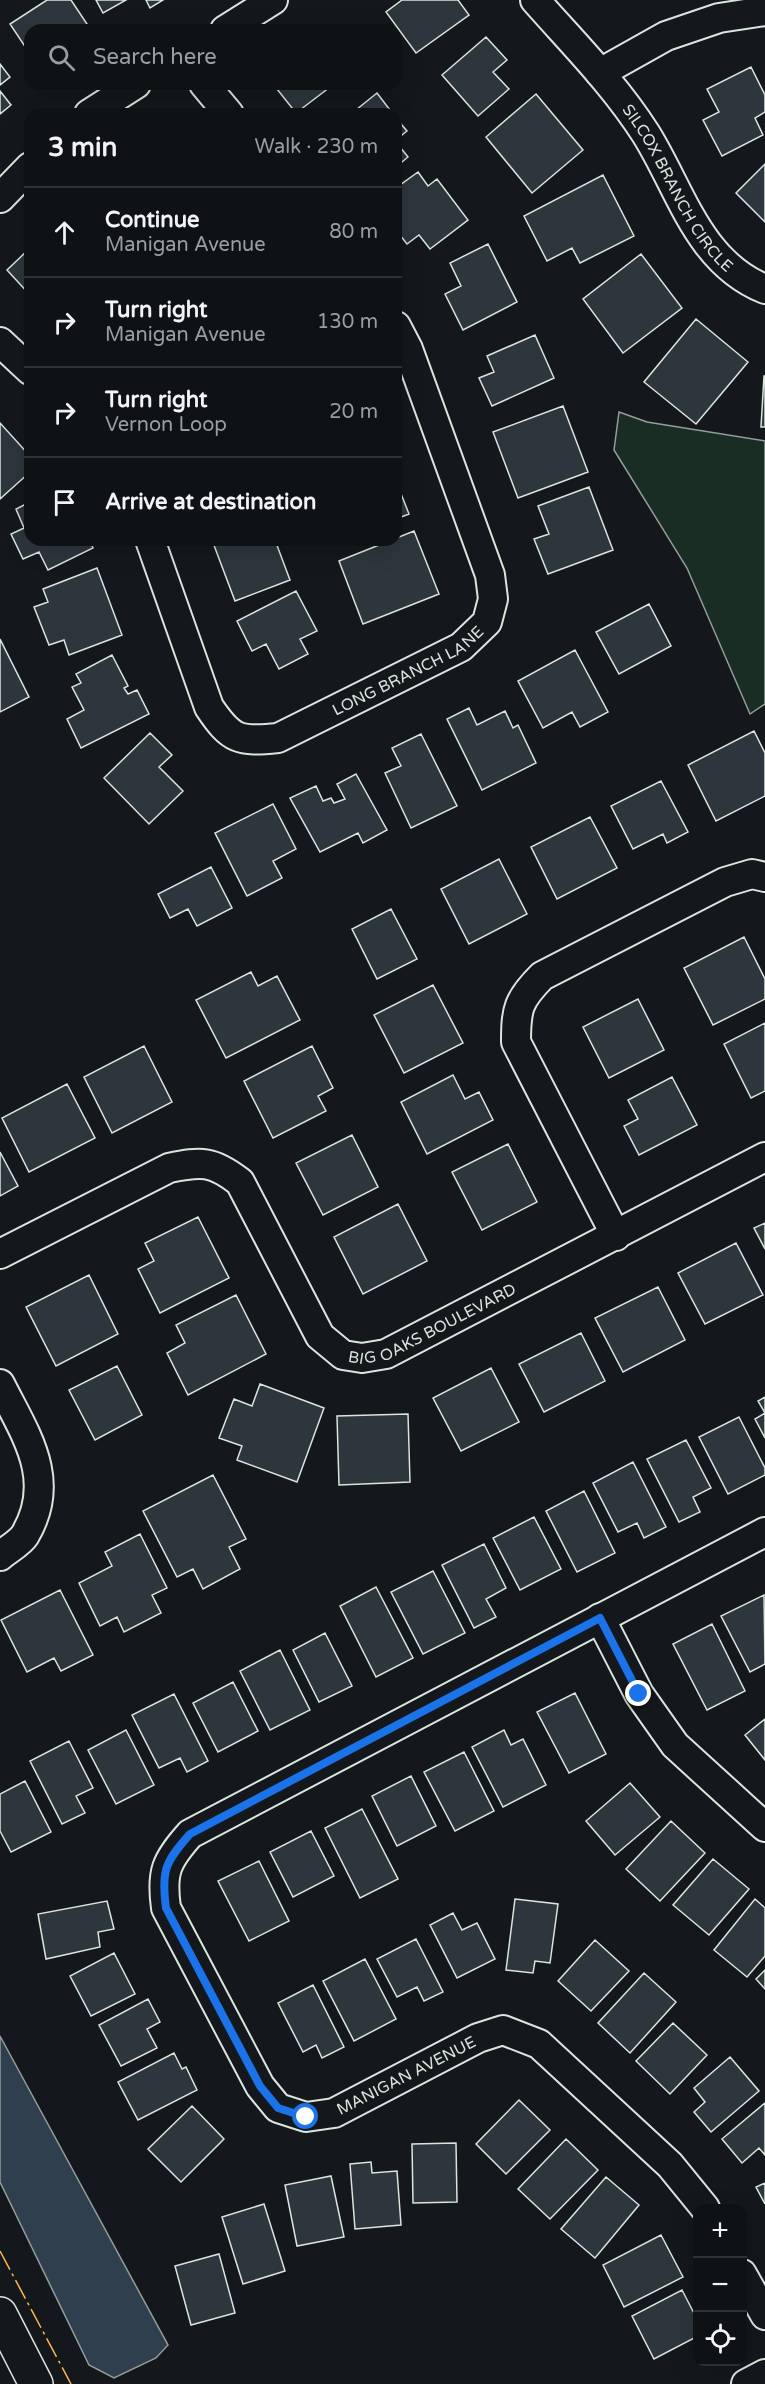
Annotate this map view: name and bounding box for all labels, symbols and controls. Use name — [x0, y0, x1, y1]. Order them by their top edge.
search box — [24, 24, 402, 90]
icon: search — [45, 41, 78, 74]
text: Search here — [93, 44, 217, 70]
street label: SILCOX BRANCH CIRCLE — [618, 100, 737, 277]
text: 3 min — [48, 132, 117, 163]
text: Walk · 230 m — [255, 135, 378, 159]
text: Continue — [105, 207, 200, 233]
icon: ahead — [48, 216, 81, 249]
text: 80 m — [329, 220, 378, 244]
text: Manigan Avenue — [105, 233, 266, 257]
text: Turn right — [105, 297, 207, 323]
icon: right — [48, 306, 81, 339]
text: 130 m — [317, 310, 378, 334]
text: Manigan Avenue — [105, 323, 266, 347]
text: Turn right — [105, 387, 207, 413]
icon: right — [48, 396, 81, 429]
text: 20 m — [329, 400, 378, 424]
text: Vernon Loop — [105, 413, 227, 437]
icon: arrive — [48, 486, 81, 519]
text: Arrive at destination — [105, 489, 316, 515]
street label: LONG BRANCH LANE — [329, 622, 488, 721]
street label: BIG OAKS BOULEVARD — [347, 1279, 520, 1369]
route end — [625, 1680, 651, 1706]
street label: MANIGAN AVENUE — [333, 2032, 479, 2120]
route start — [292, 2103, 318, 2129]
map controls — [693, 2204, 747, 2366]
button: + — [693, 2204, 747, 2258]
button: − — [693, 2258, 747, 2312]
button: locate — [693, 2312, 747, 2366]

